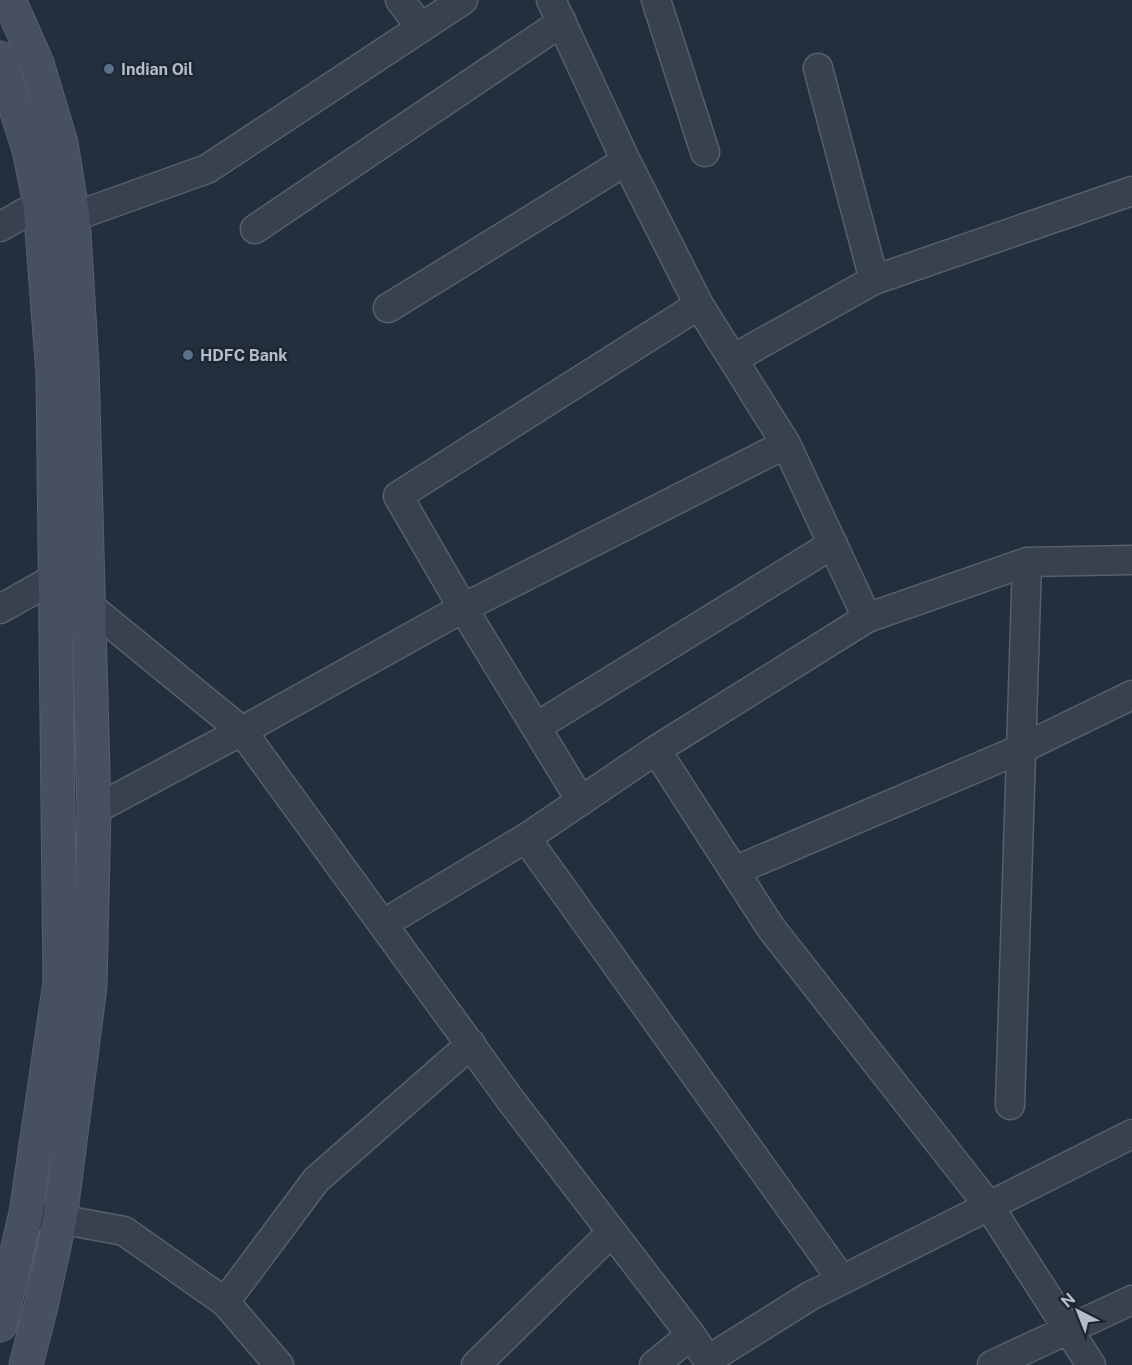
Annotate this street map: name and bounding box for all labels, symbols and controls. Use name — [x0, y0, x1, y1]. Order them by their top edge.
place label: Indian Oil — [121, 60, 193, 79]
marker: Indian Oil — [102, 62, 116, 76]
place label: HDFC Bank — [200, 346, 288, 365]
marker: HDFC Bank — [181, 348, 195, 362]
north arrow — [1048, 1281, 1108, 1341]
text: N — [1057, 1289, 1079, 1311]

